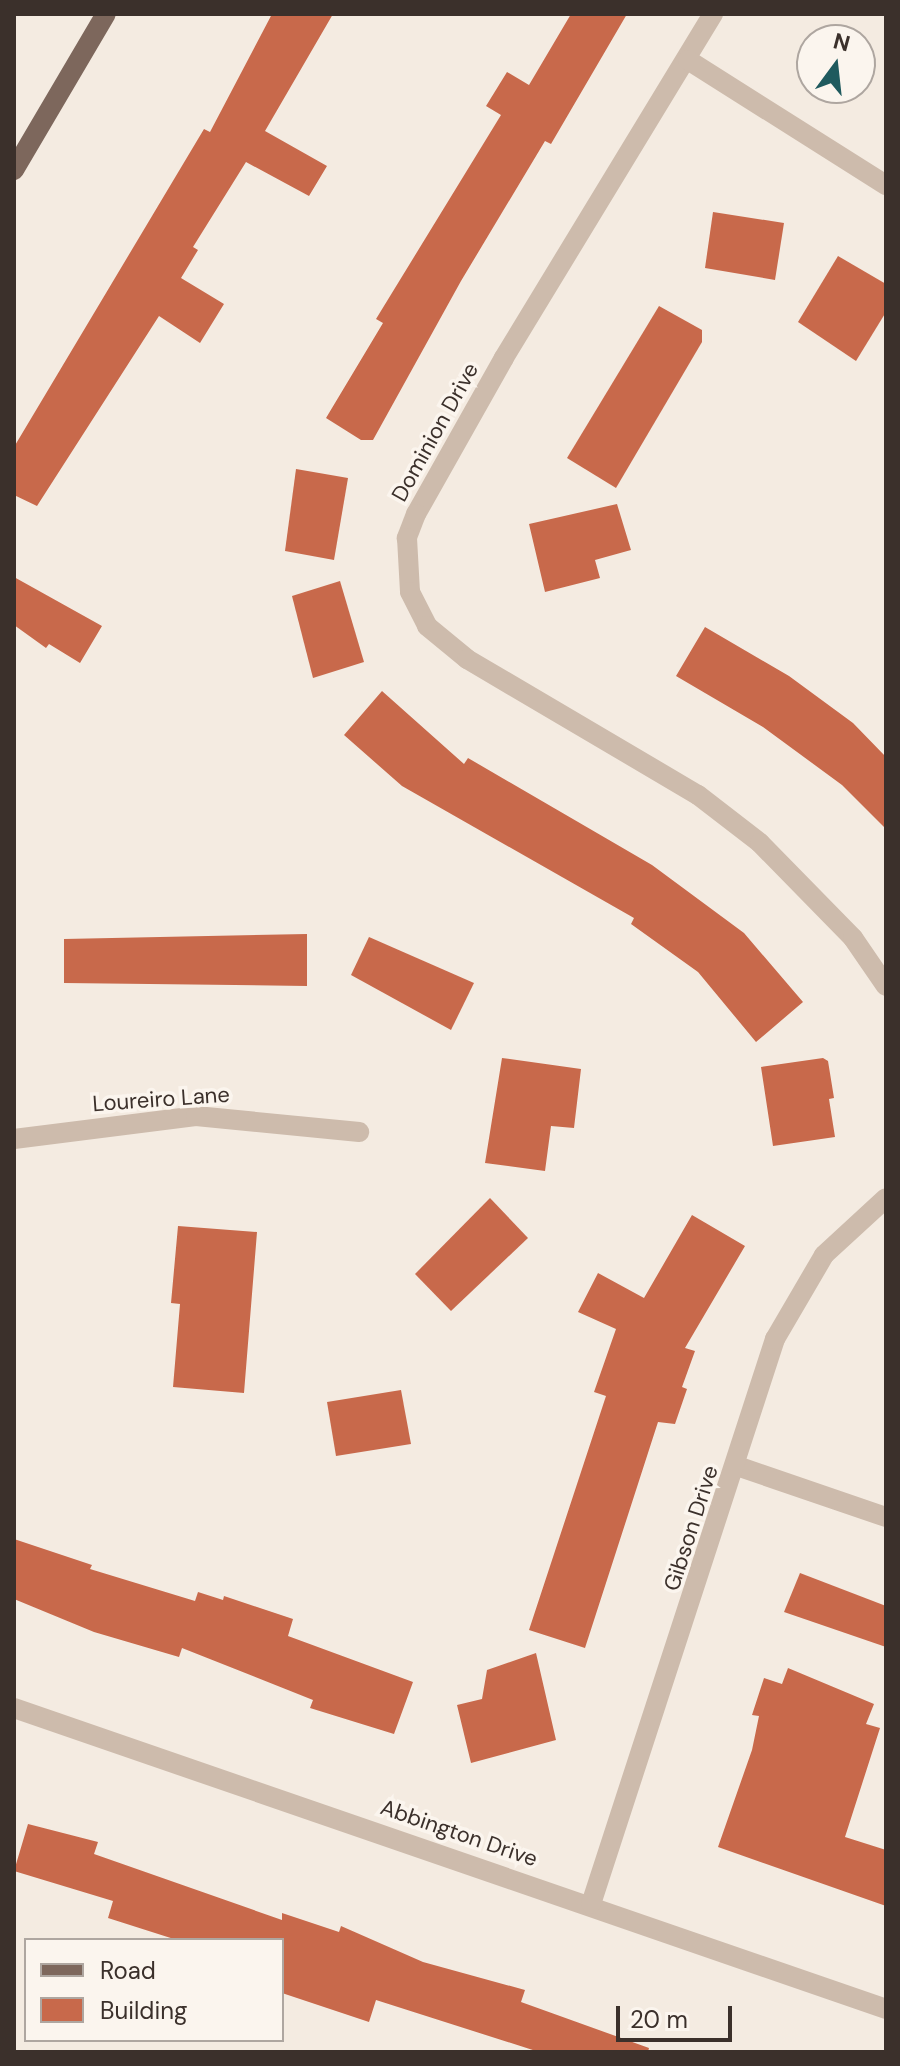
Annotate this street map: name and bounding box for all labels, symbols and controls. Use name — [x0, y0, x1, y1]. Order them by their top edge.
north arrow — [796, 24, 876, 104]
text: N — [830, 26, 853, 58]
street label: Dominion Drive — [386, 358, 484, 506]
street label: Loureiro Lane — [91, 1081, 231, 1117]
street label: Gibson Drive — [658, 1462, 724, 1594]
street label: Abbington Drive — [377, 1794, 541, 1872]
legend — [24, 1938, 284, 2042]
text: Road — [100, 1955, 156, 1986]
scale bar — [620, 1990, 736, 2040]
text: Building — [100, 1995, 187, 2026]
text: 20 m — [630, 2004, 688, 2035]

